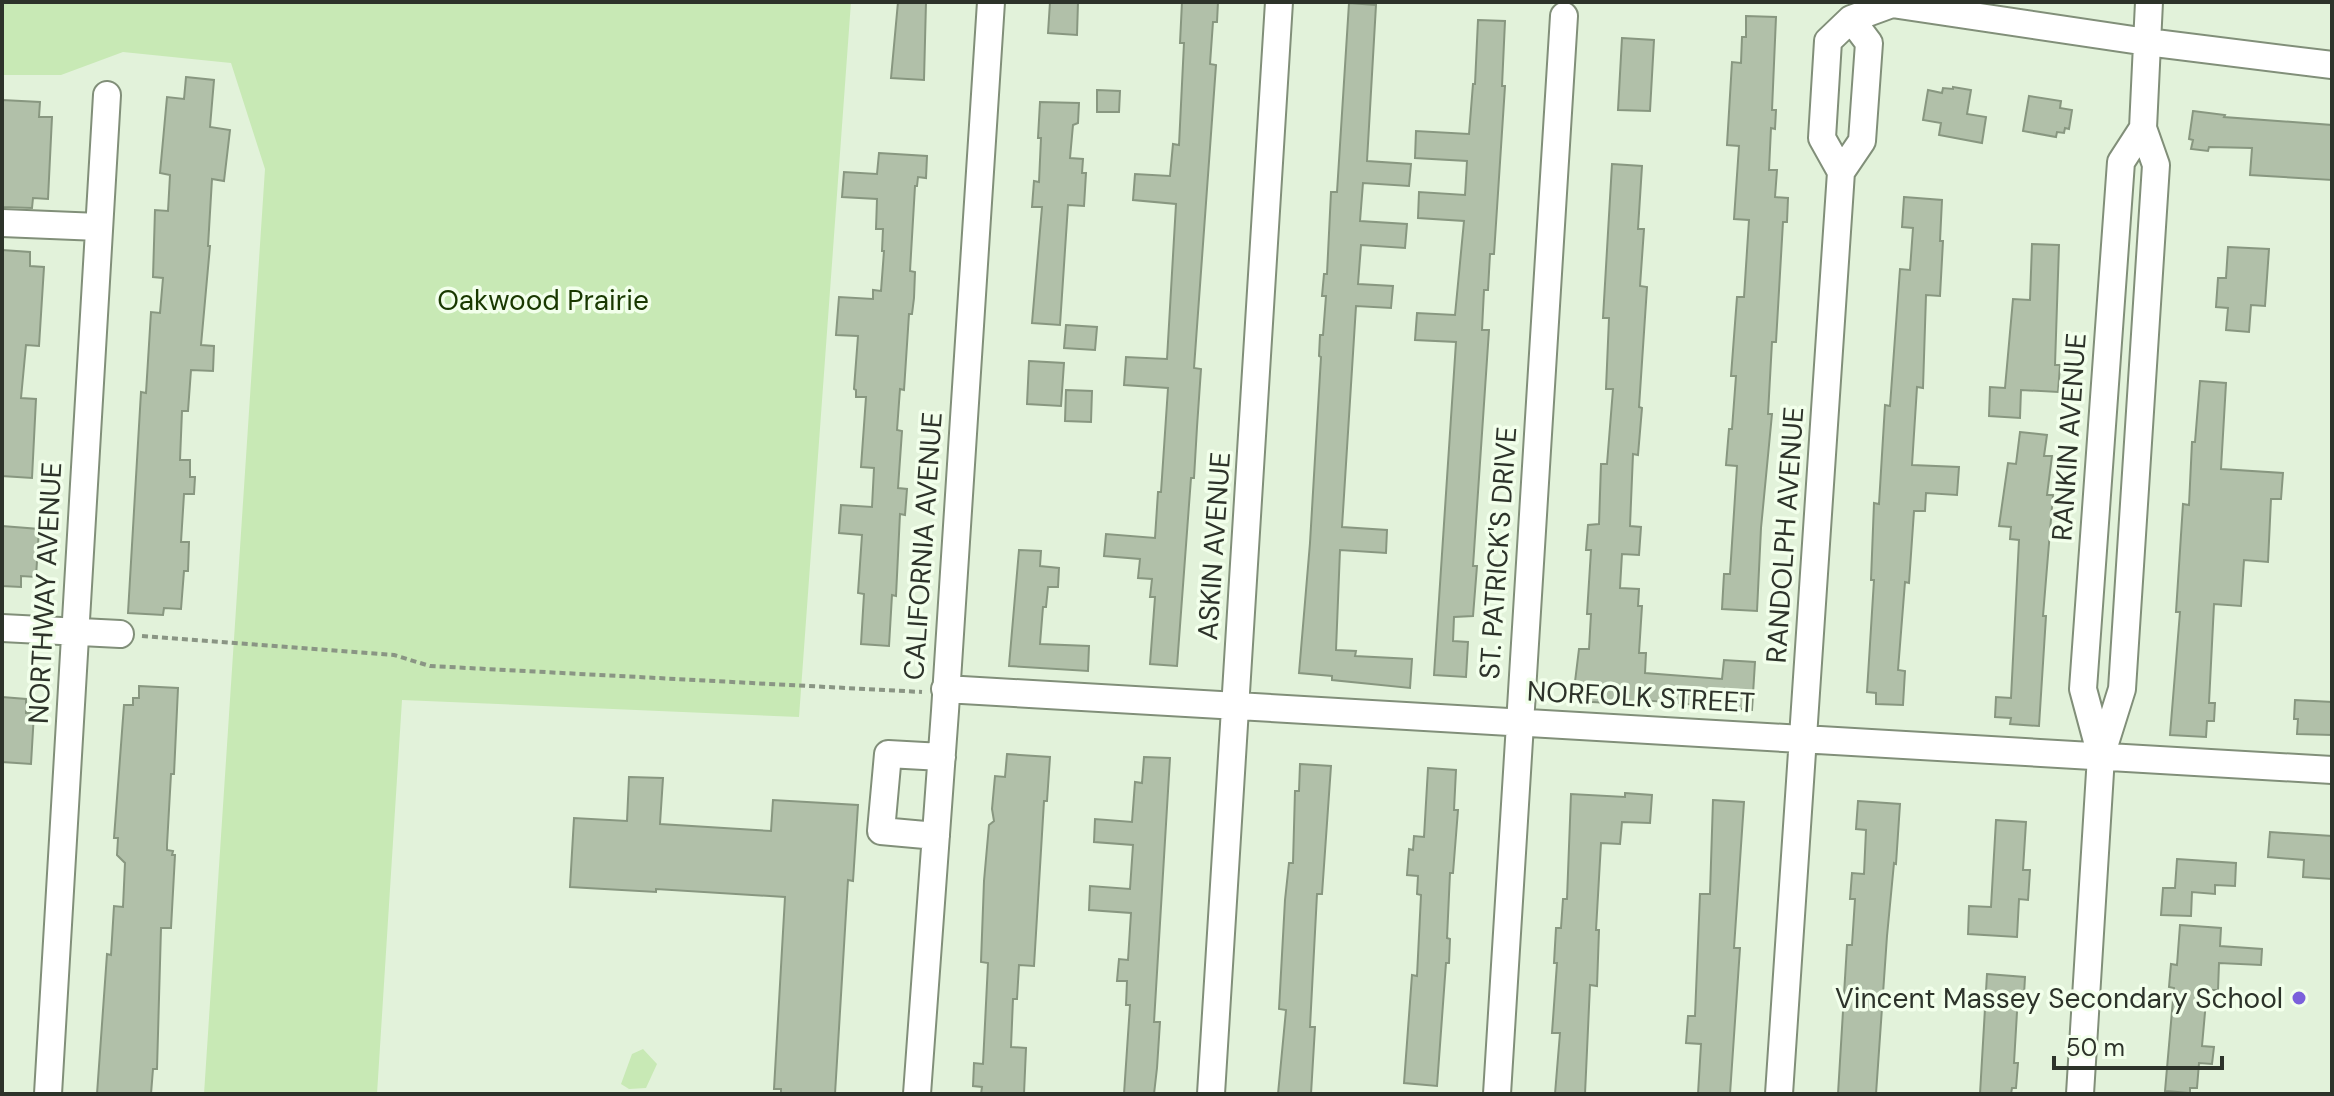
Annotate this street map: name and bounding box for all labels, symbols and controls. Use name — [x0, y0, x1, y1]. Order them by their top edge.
park label: Oakwood Prairie — [437, 282, 649, 319]
street label: RANKIN AVENUE — [2043, 332, 2095, 542]
street label: RANDOLPH AVENUE — [1758, 406, 1812, 664]
street label: CALIFORNIA AVENUE — [895, 411, 951, 681]
street label: ST. PATRICK'S DRIVE — [1471, 426, 1525, 680]
street label: ASKIN AVENUE — [1189, 451, 1239, 641]
street label: NORTHWAY AVENUE — [20, 461, 70, 725]
street label: NORFOLK STREET — [1526, 673, 1756, 721]
place label: Vincent Massey Secondary School — [1835, 980, 2283, 1017]
marker: Vincent Massey Secondary School — [2290, 989, 2308, 1007]
scale bar — [2054, 1020, 2222, 1070]
text: 50 m — [2066, 1032, 2125, 1063]

